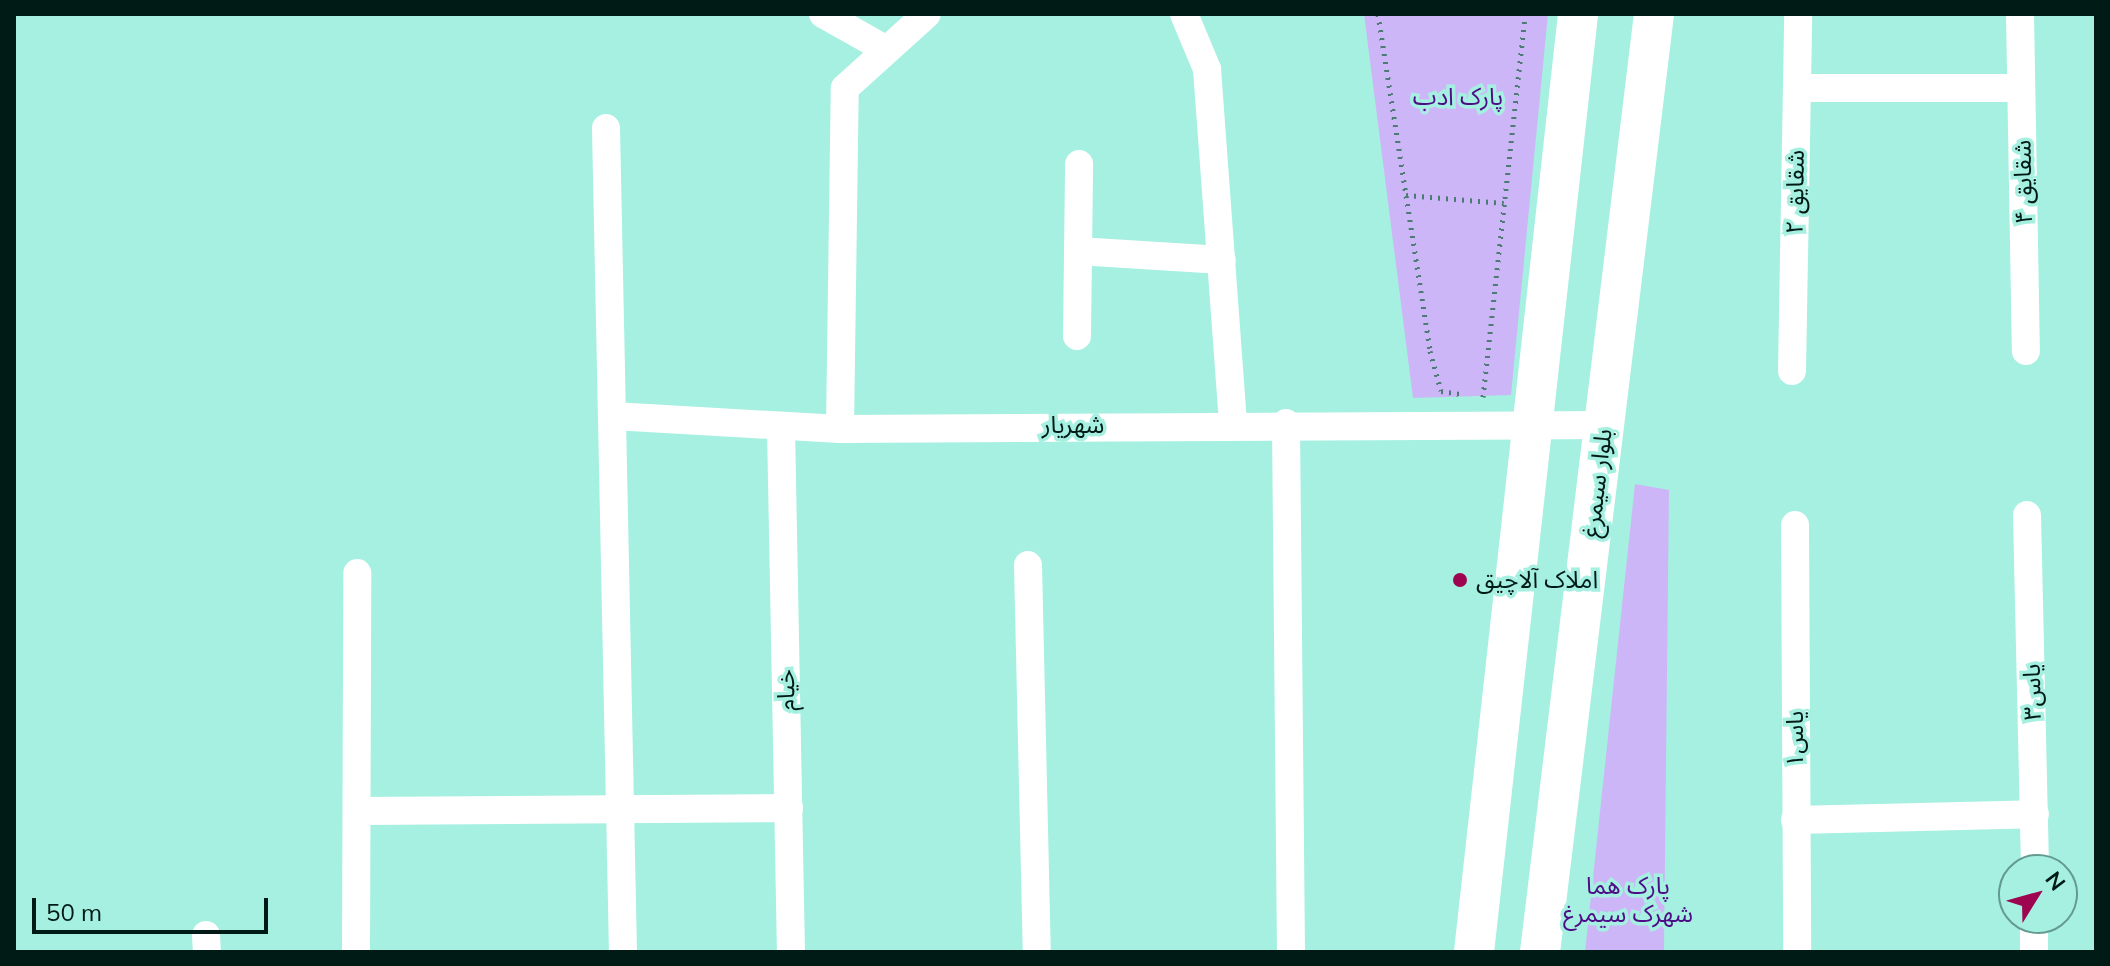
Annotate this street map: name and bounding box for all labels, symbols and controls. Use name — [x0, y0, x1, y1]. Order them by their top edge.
park label: پارک ادب — [1413, 83, 1503, 111]
street label: شقایق ۴ — [2008, 140, 2038, 224]
street label: شقایق ۲ — [1780, 150, 1810, 234]
street label: شهریار — [1042, 411, 1104, 439]
street label: بلوار سیمرغ — [1576, 427, 1618, 539]
place label: املاک آلاچیق — [1476, 566, 1598, 594]
marker: املاک آلاچیق — [1451, 571, 1469, 589]
street label: یاس۳ — [2017, 663, 2047, 721]
street label: خیام — [771, 669, 801, 711]
street label: یاس۱ — [1781, 711, 1809, 767]
north arrow — [1998, 854, 2078, 934]
text: N — [2039, 866, 2072, 896]
park label: پارک هما شهرک سیمرغ — [1563, 872, 1693, 928]
scale bar — [36, 882, 272, 932]
text: 50 m — [46, 897, 102, 927]

